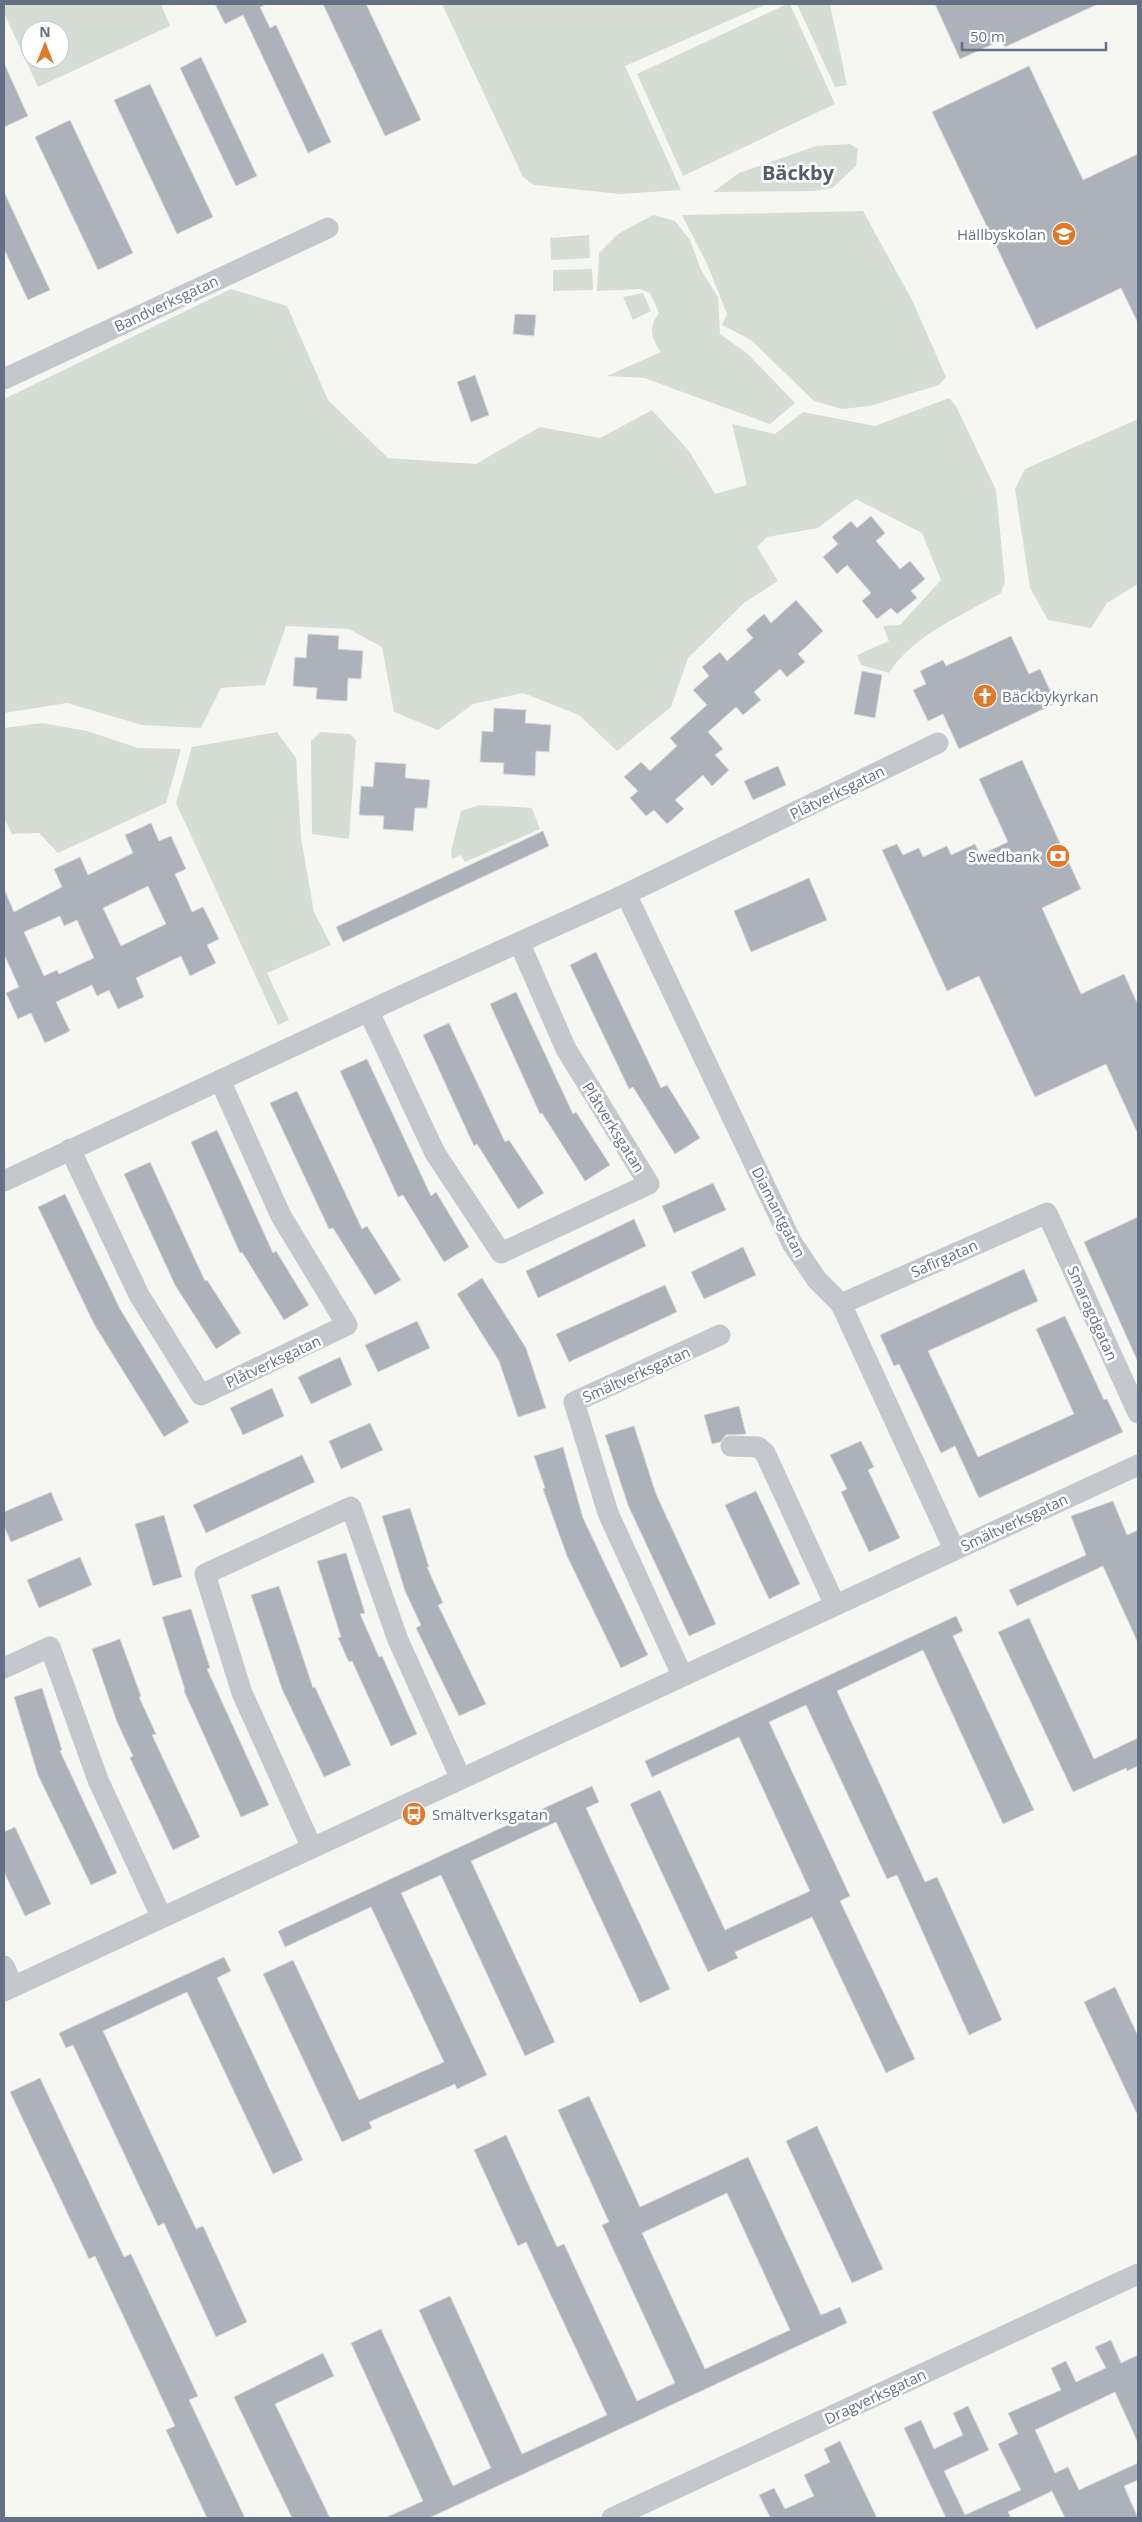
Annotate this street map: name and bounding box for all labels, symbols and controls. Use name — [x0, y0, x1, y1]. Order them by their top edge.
north arrow — [20, 20, 70, 70]
scale bar — [962, 20, 1106, 52]
text: N — [39, 22, 51, 41]
text: 50 m — [970, 26, 1005, 46]
district label: Bäckby — [762, 159, 835, 186]
school or university icon: Hällbyskolan — [1051, 221, 1077, 247]
place label: Hällbyskolan — [957, 224, 1046, 244]
street label: Bandverksgatan — [111, 270, 221, 336]
church icon: Bäckbykyrkan — [972, 683, 998, 709]
place label: Bäckbykyrkan — [1002, 686, 1099, 706]
street label: Plåtverksgatan — [786, 760, 888, 824]
bank icon: Swedbank — [1045, 843, 1071, 869]
place label: Swedbank — [968, 846, 1040, 866]
street label: Plåtverksgatan — [578, 1078, 650, 1176]
street label: Diamantgatan — [748, 1163, 810, 1261]
street label: Safirgatan — [908, 1234, 980, 1282]
street label: Smaragdgatan — [1063, 1263, 1123, 1363]
street label: Plåtverksgatan — [222, 1330, 324, 1392]
street label: Smältverksgatan — [579, 1341, 693, 1407]
street label: Smältverksgatan — [957, 1488, 1071, 1556]
bus stop icon: Smältverksgatan — [401, 1801, 427, 1827]
place label: Smältverksgatan — [432, 1804, 548, 1824]
street label: Dragverksgatan — [821, 2364, 929, 2428]

